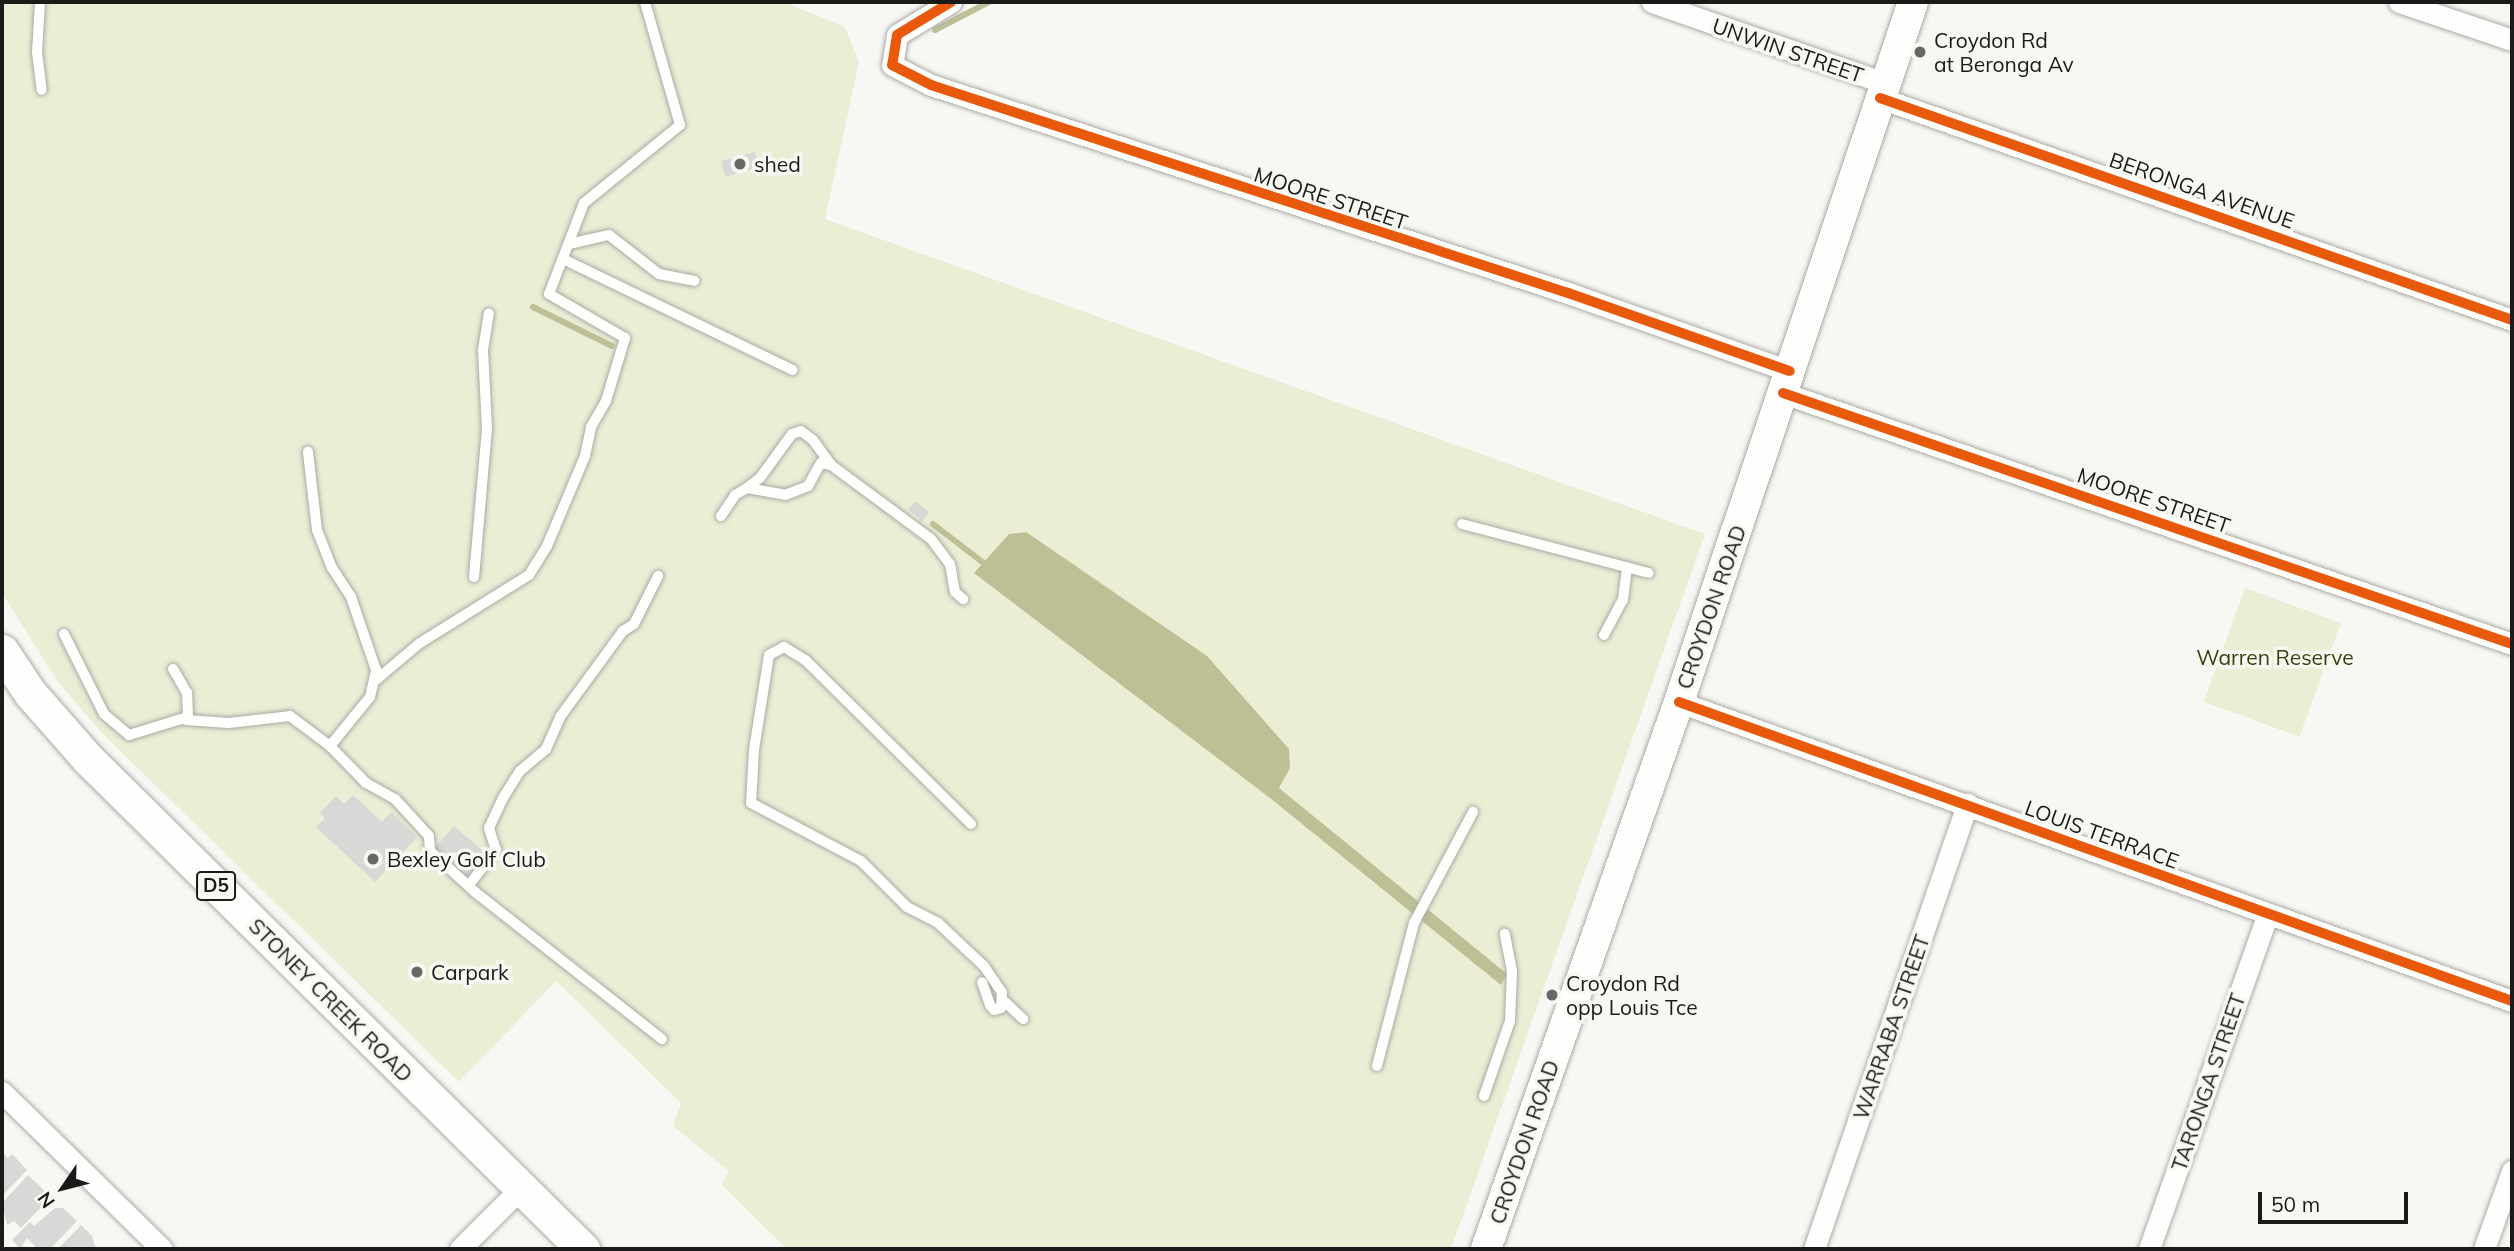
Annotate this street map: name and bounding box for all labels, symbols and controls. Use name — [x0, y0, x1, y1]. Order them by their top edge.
street label: UNWIN STREET — [1709, 12, 1867, 88]
place label: Croydon Rd at Beronga Av — [1934, 27, 2074, 77]
marker: Croydon Rd at Beronga Av — [1912, 44, 1928, 60]
street label: BERONGA AVENUE — [2106, 147, 2298, 233]
place label: shed — [754, 151, 801, 177]
marker: shed — [732, 156, 748, 172]
street label: MOORE STREET — [1251, 161, 1411, 235]
street label: MOORE STREET — [2074, 462, 2234, 538]
street label: CROYDON ROAD — [1671, 522, 1751, 692]
park label: Warren Reserve — [2196, 644, 2354, 670]
street label: LOUIS TERRACE — [2022, 794, 2182, 874]
place label: Bexley Golf Club — [387, 846, 546, 872]
marker: Bexley Golf Club — [365, 851, 381, 867]
road number: D5 — [195, 870, 237, 902]
street label: STONEY CREEK ROAD — [244, 913, 418, 1087]
street label: WARRABA STREET — [1848, 931, 1934, 1123]
place label: Carpark — [431, 959, 509, 985]
marker: Carpark — [409, 964, 425, 980]
place label: Croydon Rd opp Louis Tce — [1566, 970, 1698, 1020]
marker: Croydon Rd opp Louis Tce — [1544, 987, 1560, 1003]
street label: TARONGA STREET — [2166, 990, 2250, 1174]
street label: CROYDON ROAD — [1484, 1057, 1564, 1227]
north arrow — [28, 1153, 98, 1223]
scale bar — [2262, 1178, 2412, 1222]
text: N — [32, 1187, 60, 1213]
text: 50 m — [2271, 1191, 2320, 1217]

